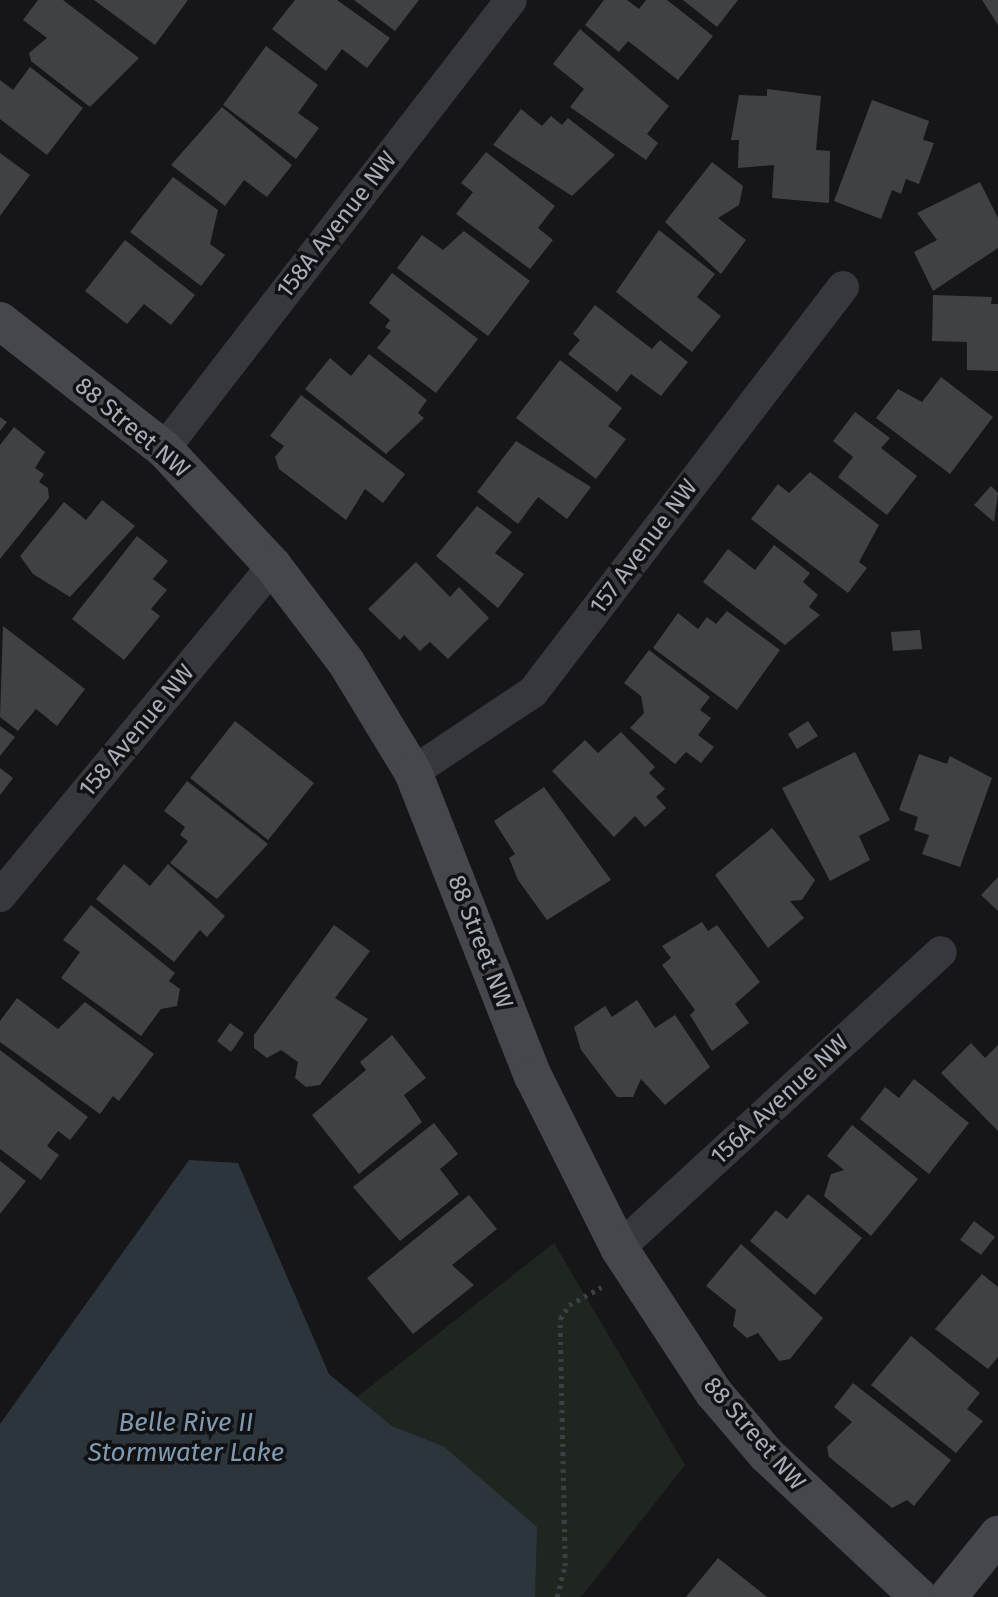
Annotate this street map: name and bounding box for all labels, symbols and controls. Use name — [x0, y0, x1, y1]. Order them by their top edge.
street label: 158A Avenue NW — [271, 146, 403, 304]
street label: 88 Street NW — [69, 372, 195, 484]
street label: 157 Avenue NW — [584, 474, 704, 620]
street label: 158 Avenue NW — [73, 659, 201, 803]
street label: 88 Street NW — [441, 871, 519, 1013]
street label: 156A Avenue NW — [705, 1029, 855, 1171]
street label: 88 Street NW — [697, 1372, 811, 1496]
water label: Belle Rive II Stormwater Lake — [88, 1407, 284, 1468]

